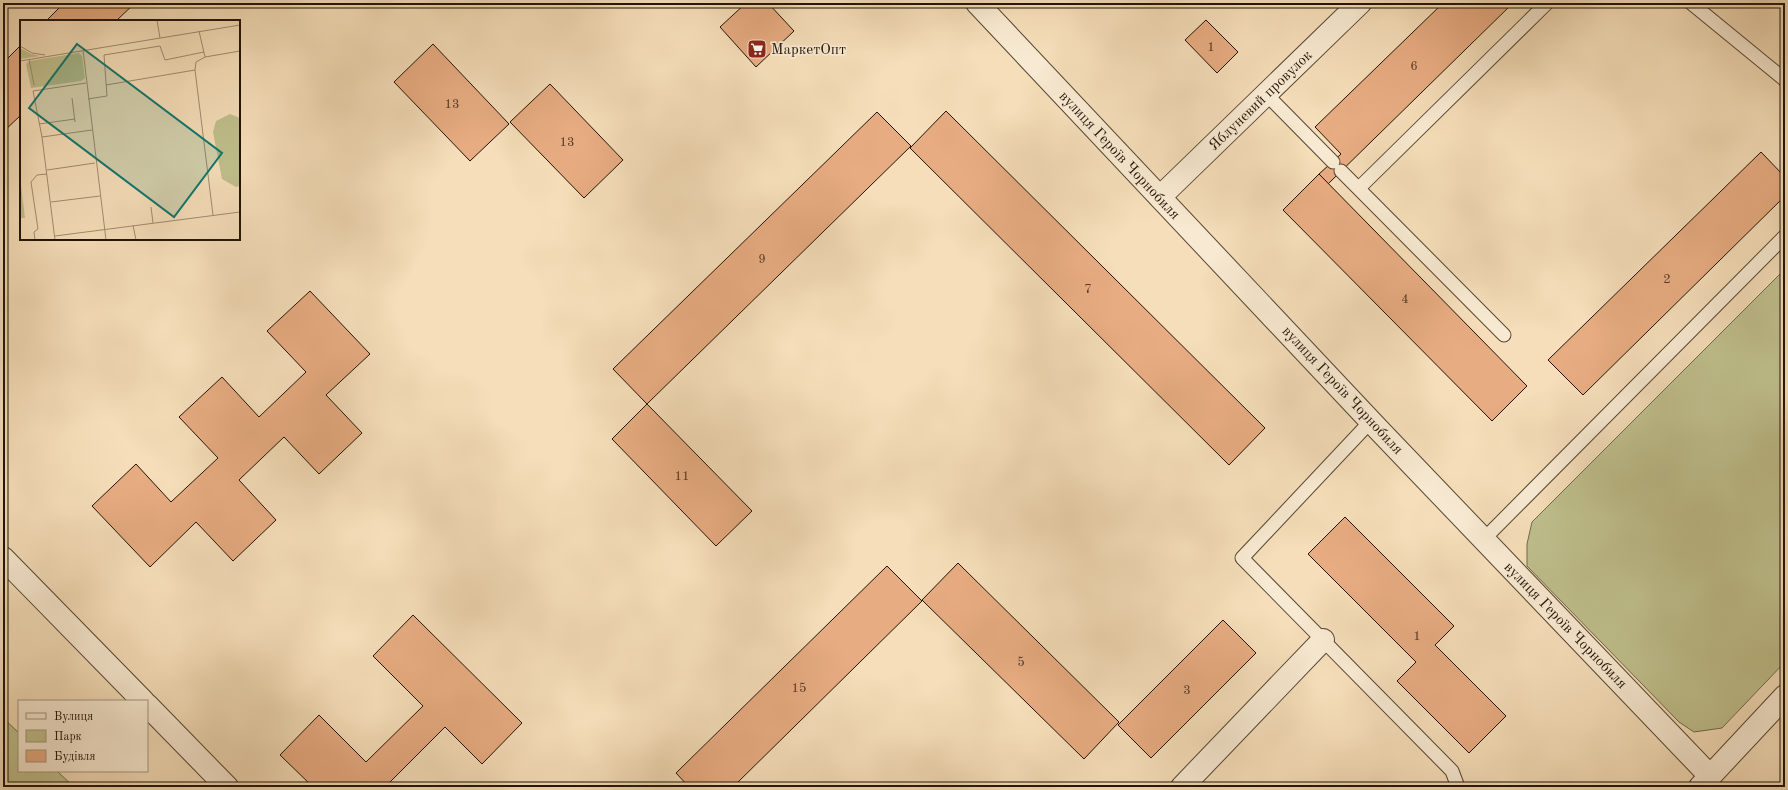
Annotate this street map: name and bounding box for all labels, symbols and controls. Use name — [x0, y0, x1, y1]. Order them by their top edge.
inset map — [20, 20, 240, 240]
supermarket icon: МаркетОпт — [746, 38, 768, 60]
house number: 1 — [1207, 41, 1215, 54]
place label: МаркетОпт — [771, 43, 846, 58]
street label: Яблуневий провулок — [1207, 48, 1316, 154]
house number: 6 — [1410, 60, 1418, 73]
street label: вулиця Героїв Чорнобиля — [1056, 89, 1182, 223]
house number: 13 — [444, 98, 460, 111]
house number: 13 — [559, 136, 575, 149]
house number: 9 — [758, 253, 766, 266]
house number: 2 — [1663, 273, 1671, 286]
house number: 7 — [1084, 283, 1092, 296]
house number: 4 — [1401, 293, 1409, 306]
street label: вулиця Героїв Чорнобиля — [1279, 324, 1405, 458]
house number: 11 — [674, 470, 690, 483]
street label: вулиця Героїв Чорнобиля — [1501, 560, 1629, 692]
house number: 1 — [1413, 630, 1421, 643]
house number: 5 — [1017, 656, 1025, 669]
house number: 15 — [791, 682, 807, 695]
house number: 3 — [1183, 684, 1191, 697]
legend — [18, 700, 148, 772]
text: Вулиця — [54, 711, 93, 723]
text: Парк — [54, 731, 82, 743]
text: Будівля — [54, 750, 96, 763]

